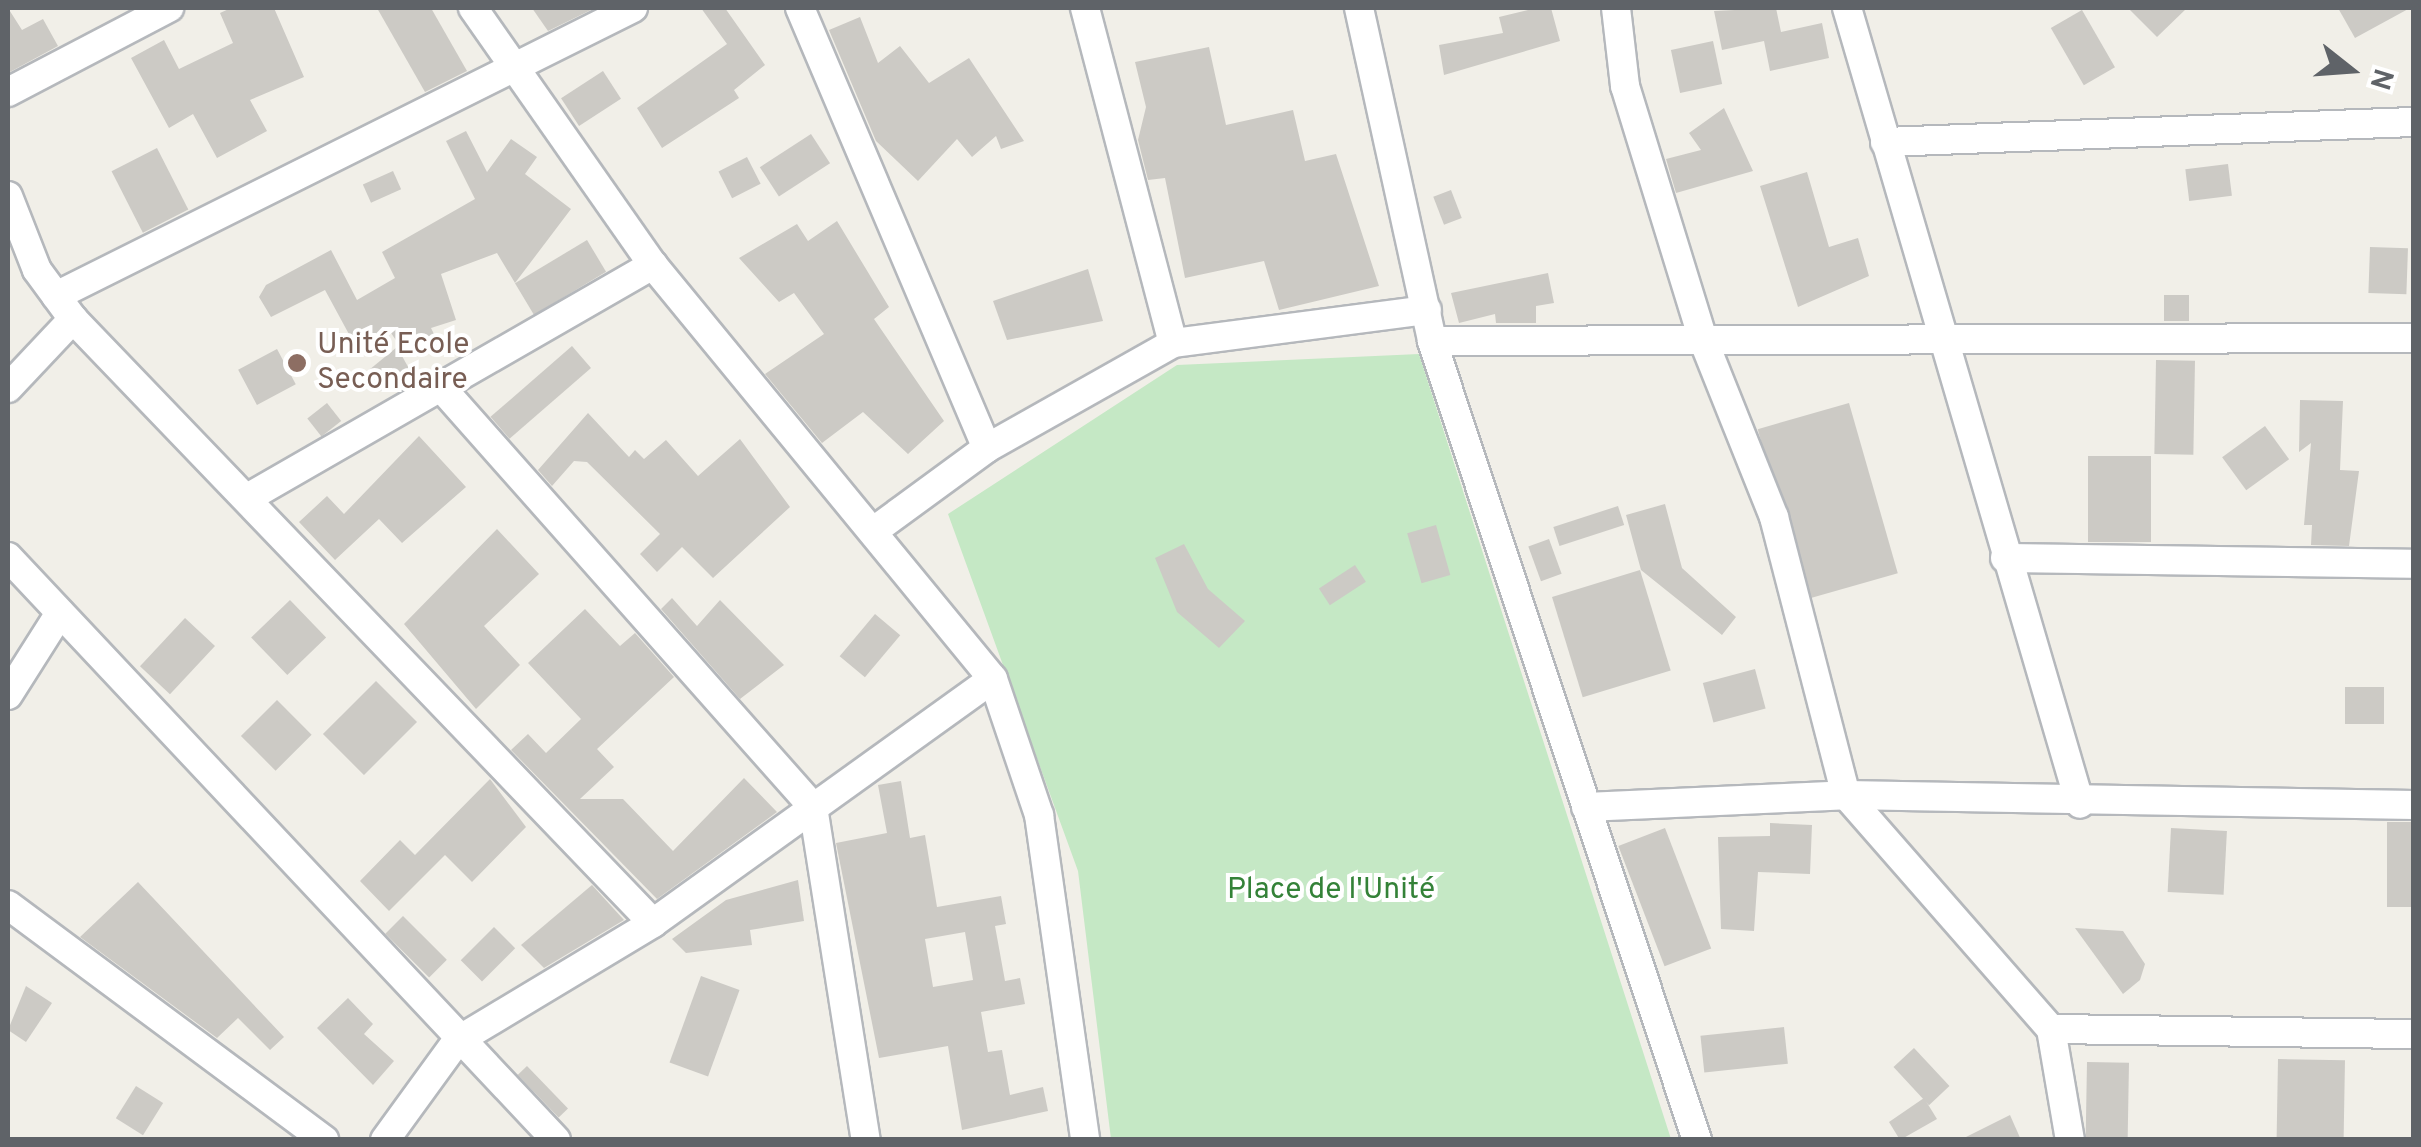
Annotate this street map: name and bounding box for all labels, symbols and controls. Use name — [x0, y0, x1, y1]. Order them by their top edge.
north arrow — [2301, 20, 2401, 120]
text: N — [2360, 64, 2400, 94]
place label: Unité Ecole Secondaire — [317, 328, 469, 398]
marker: Unité Ecole Secondaire — [286, 352, 308, 374]
park label: Place de l'Unité — [1227, 873, 1435, 909]

